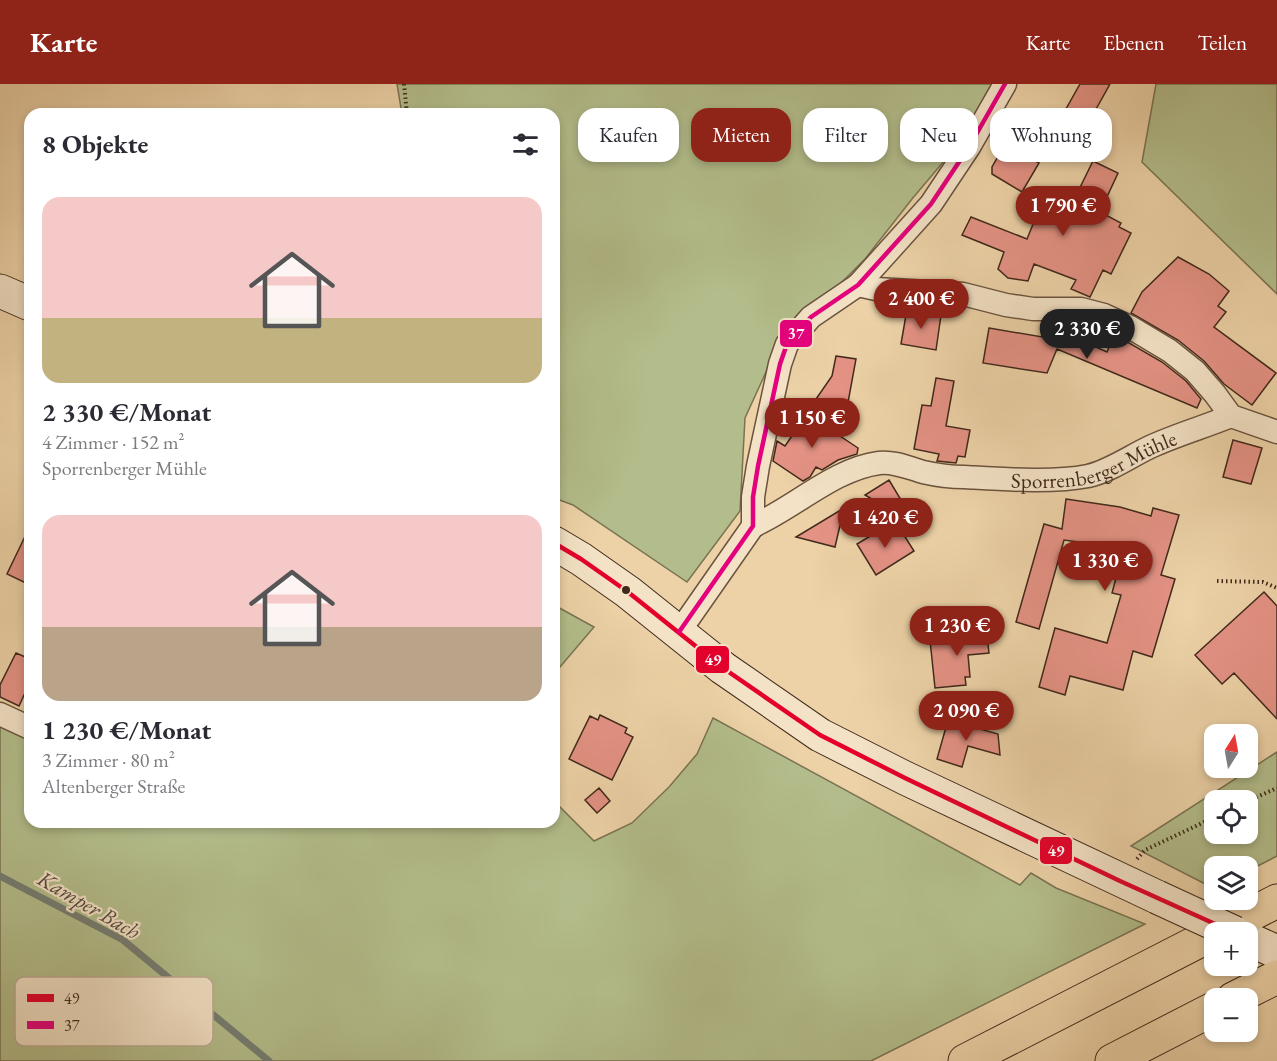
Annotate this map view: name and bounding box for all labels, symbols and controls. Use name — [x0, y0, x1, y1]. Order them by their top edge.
text: Karte — [30, 24, 97, 60]
text: Karte — [1026, 29, 1070, 56]
text: Ebenen — [1103, 29, 1164, 56]
text: Teilen — [1197, 29, 1247, 56]
chip: Kaufen — [578, 108, 679, 162]
chip: Mieten — [691, 108, 791, 162]
chip: Filter — [803, 108, 888, 162]
chip: Neu — [900, 108, 978, 162]
chip: Wohnung — [990, 108, 1112, 162]
text: 8 Objekte — [42, 127, 148, 161]
icon: filters — [509, 128, 542, 161]
pin: 1 790 € — [1008, 186, 1118, 237]
text: 1 790 € — [1030, 192, 1096, 218]
icon: home — [238, 236, 346, 344]
pin: 2 400 € — [866, 279, 976, 330]
text: 2 400 € — [888, 285, 954, 311]
pin: 2 330 € — [1032, 309, 1142, 360]
text: 2 330 € — [1054, 315, 1120, 341]
line badge: 37 — [779, 319, 813, 348]
text: 37 — [788, 323, 805, 344]
text: 2 330 €/Monat — [42, 395, 211, 429]
pin: 1 150 € — [757, 398, 867, 449]
text: 1 150 € — [779, 404, 845, 430]
street label: Sporrenberger Mühle — [1010, 424, 1180, 493]
text: 4 Zimmer · 152 m² — [42, 429, 185, 455]
text: Sporrenberger Mühle — [42, 455, 207, 481]
pin: 1 420 € — [830, 498, 940, 549]
text: 1 420 € — [852, 504, 918, 530]
pin: 1 330 € — [1050, 541, 1160, 592]
text: 1 330 € — [1072, 547, 1138, 573]
icon: home — [238, 554, 346, 662]
unlabelled marker — [620, 584, 632, 596]
pin: 1 230 € — [902, 606, 1012, 657]
text: 1 230 € — [924, 612, 990, 638]
line badge: 49 — [695, 645, 730, 674]
text: 49 — [705, 649, 722, 670]
pin: 2 090 € — [911, 691, 1021, 742]
text: 2 090 € — [933, 697, 999, 723]
text: 1 230 €/Monat — [42, 713, 211, 747]
north arrow — [1204, 724, 1258, 778]
map controls — [1204, 724, 1258, 1042]
text: 3 Zimmer · 80 m² — [42, 747, 175, 773]
text: Altenberger Straße — [42, 773, 185, 799]
button: locate — [1204, 790, 1258, 844]
line badge: 49 — [1039, 836, 1073, 865]
text: 49 — [1048, 840, 1065, 861]
button: layers — [1204, 856, 1258, 910]
water label: Kamper Bach — [32, 864, 146, 946]
button: + — [1204, 922, 1258, 976]
legend — [15, 977, 213, 1046]
text: 49 — [64, 988, 80, 1009]
button: − — [1204, 988, 1258, 1042]
text: 37 — [64, 1015, 80, 1036]

